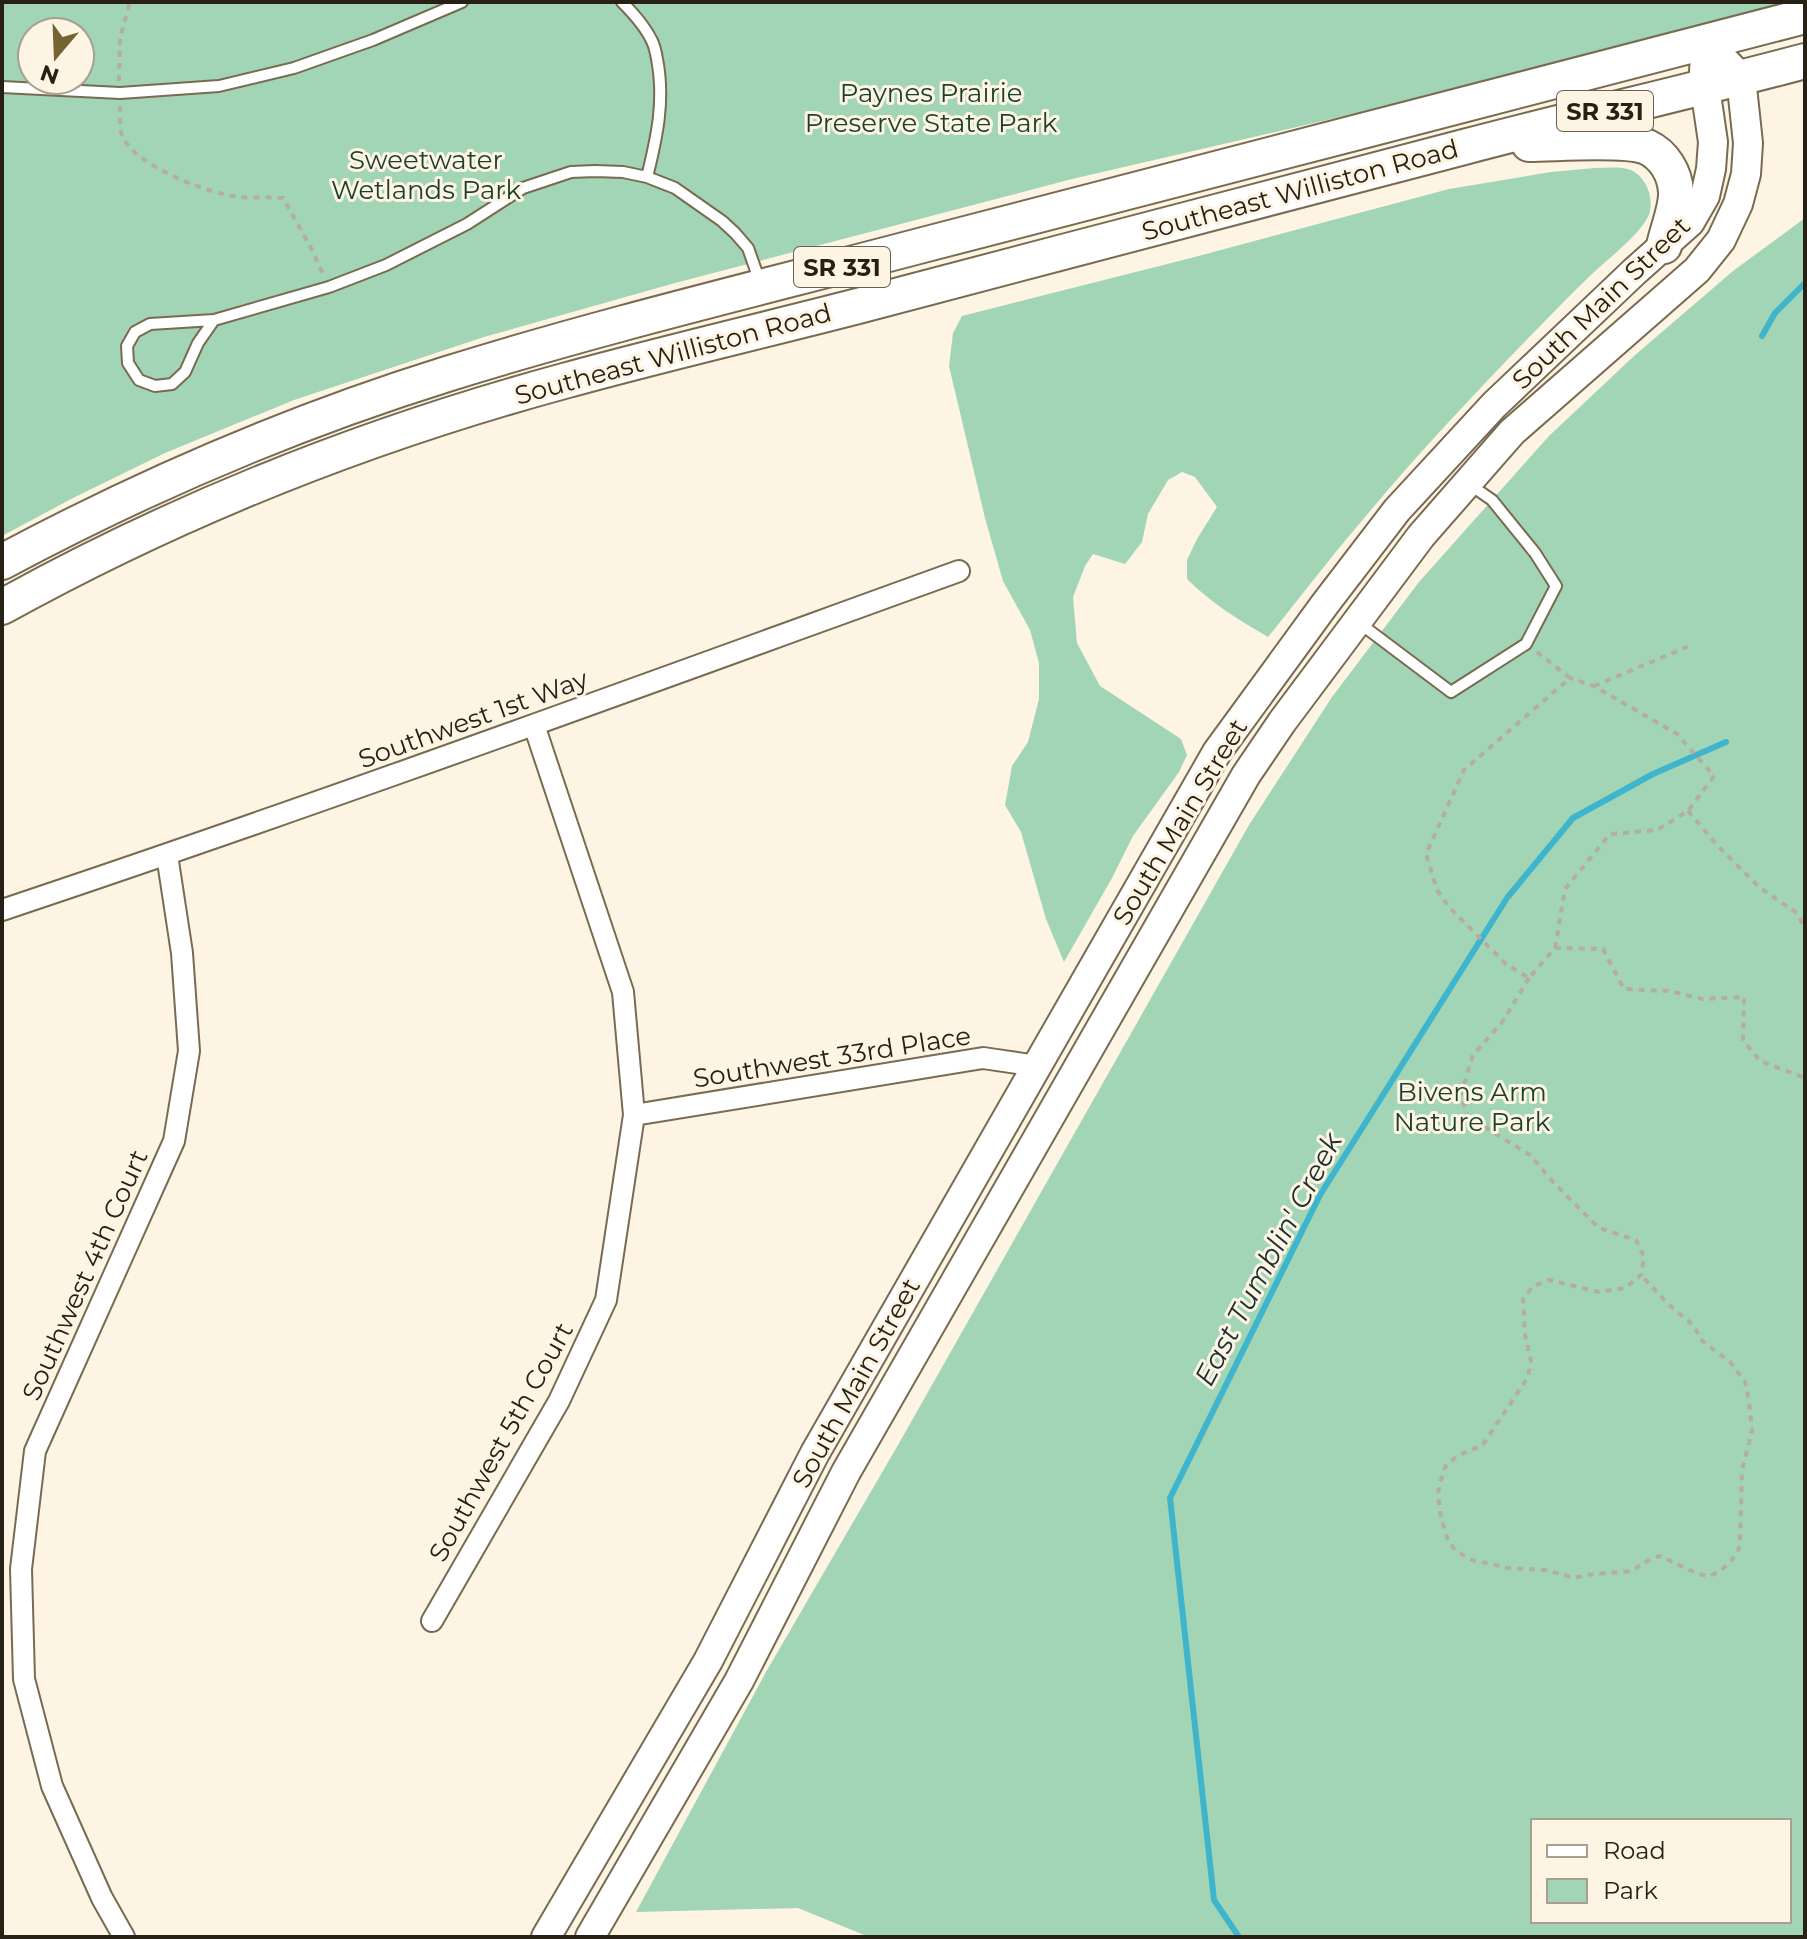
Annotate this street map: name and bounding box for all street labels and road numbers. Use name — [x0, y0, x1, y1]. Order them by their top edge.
road number: SR 331 — [1557, 91, 1653, 131]
street label: Southeast Williston Road — [1138, 132, 1462, 248]
street label: South Main Street — [1505, 210, 1697, 396]
road number: SR 331 — [794, 247, 890, 287]
street label: Southeast Williston Road — [511, 296, 835, 412]
street label: Southwest 1st Way — [354, 662, 593, 775]
street label: South Main Street — [1106, 713, 1254, 931]
street label: Southwest 33rd Place — [691, 1019, 973, 1095]
street label: Southwest 4th Court — [15, 1145, 155, 1405]
street label: South Main Street — [785, 1273, 927, 1493]
street label: Southwest 5th Court — [422, 1317, 580, 1567]

